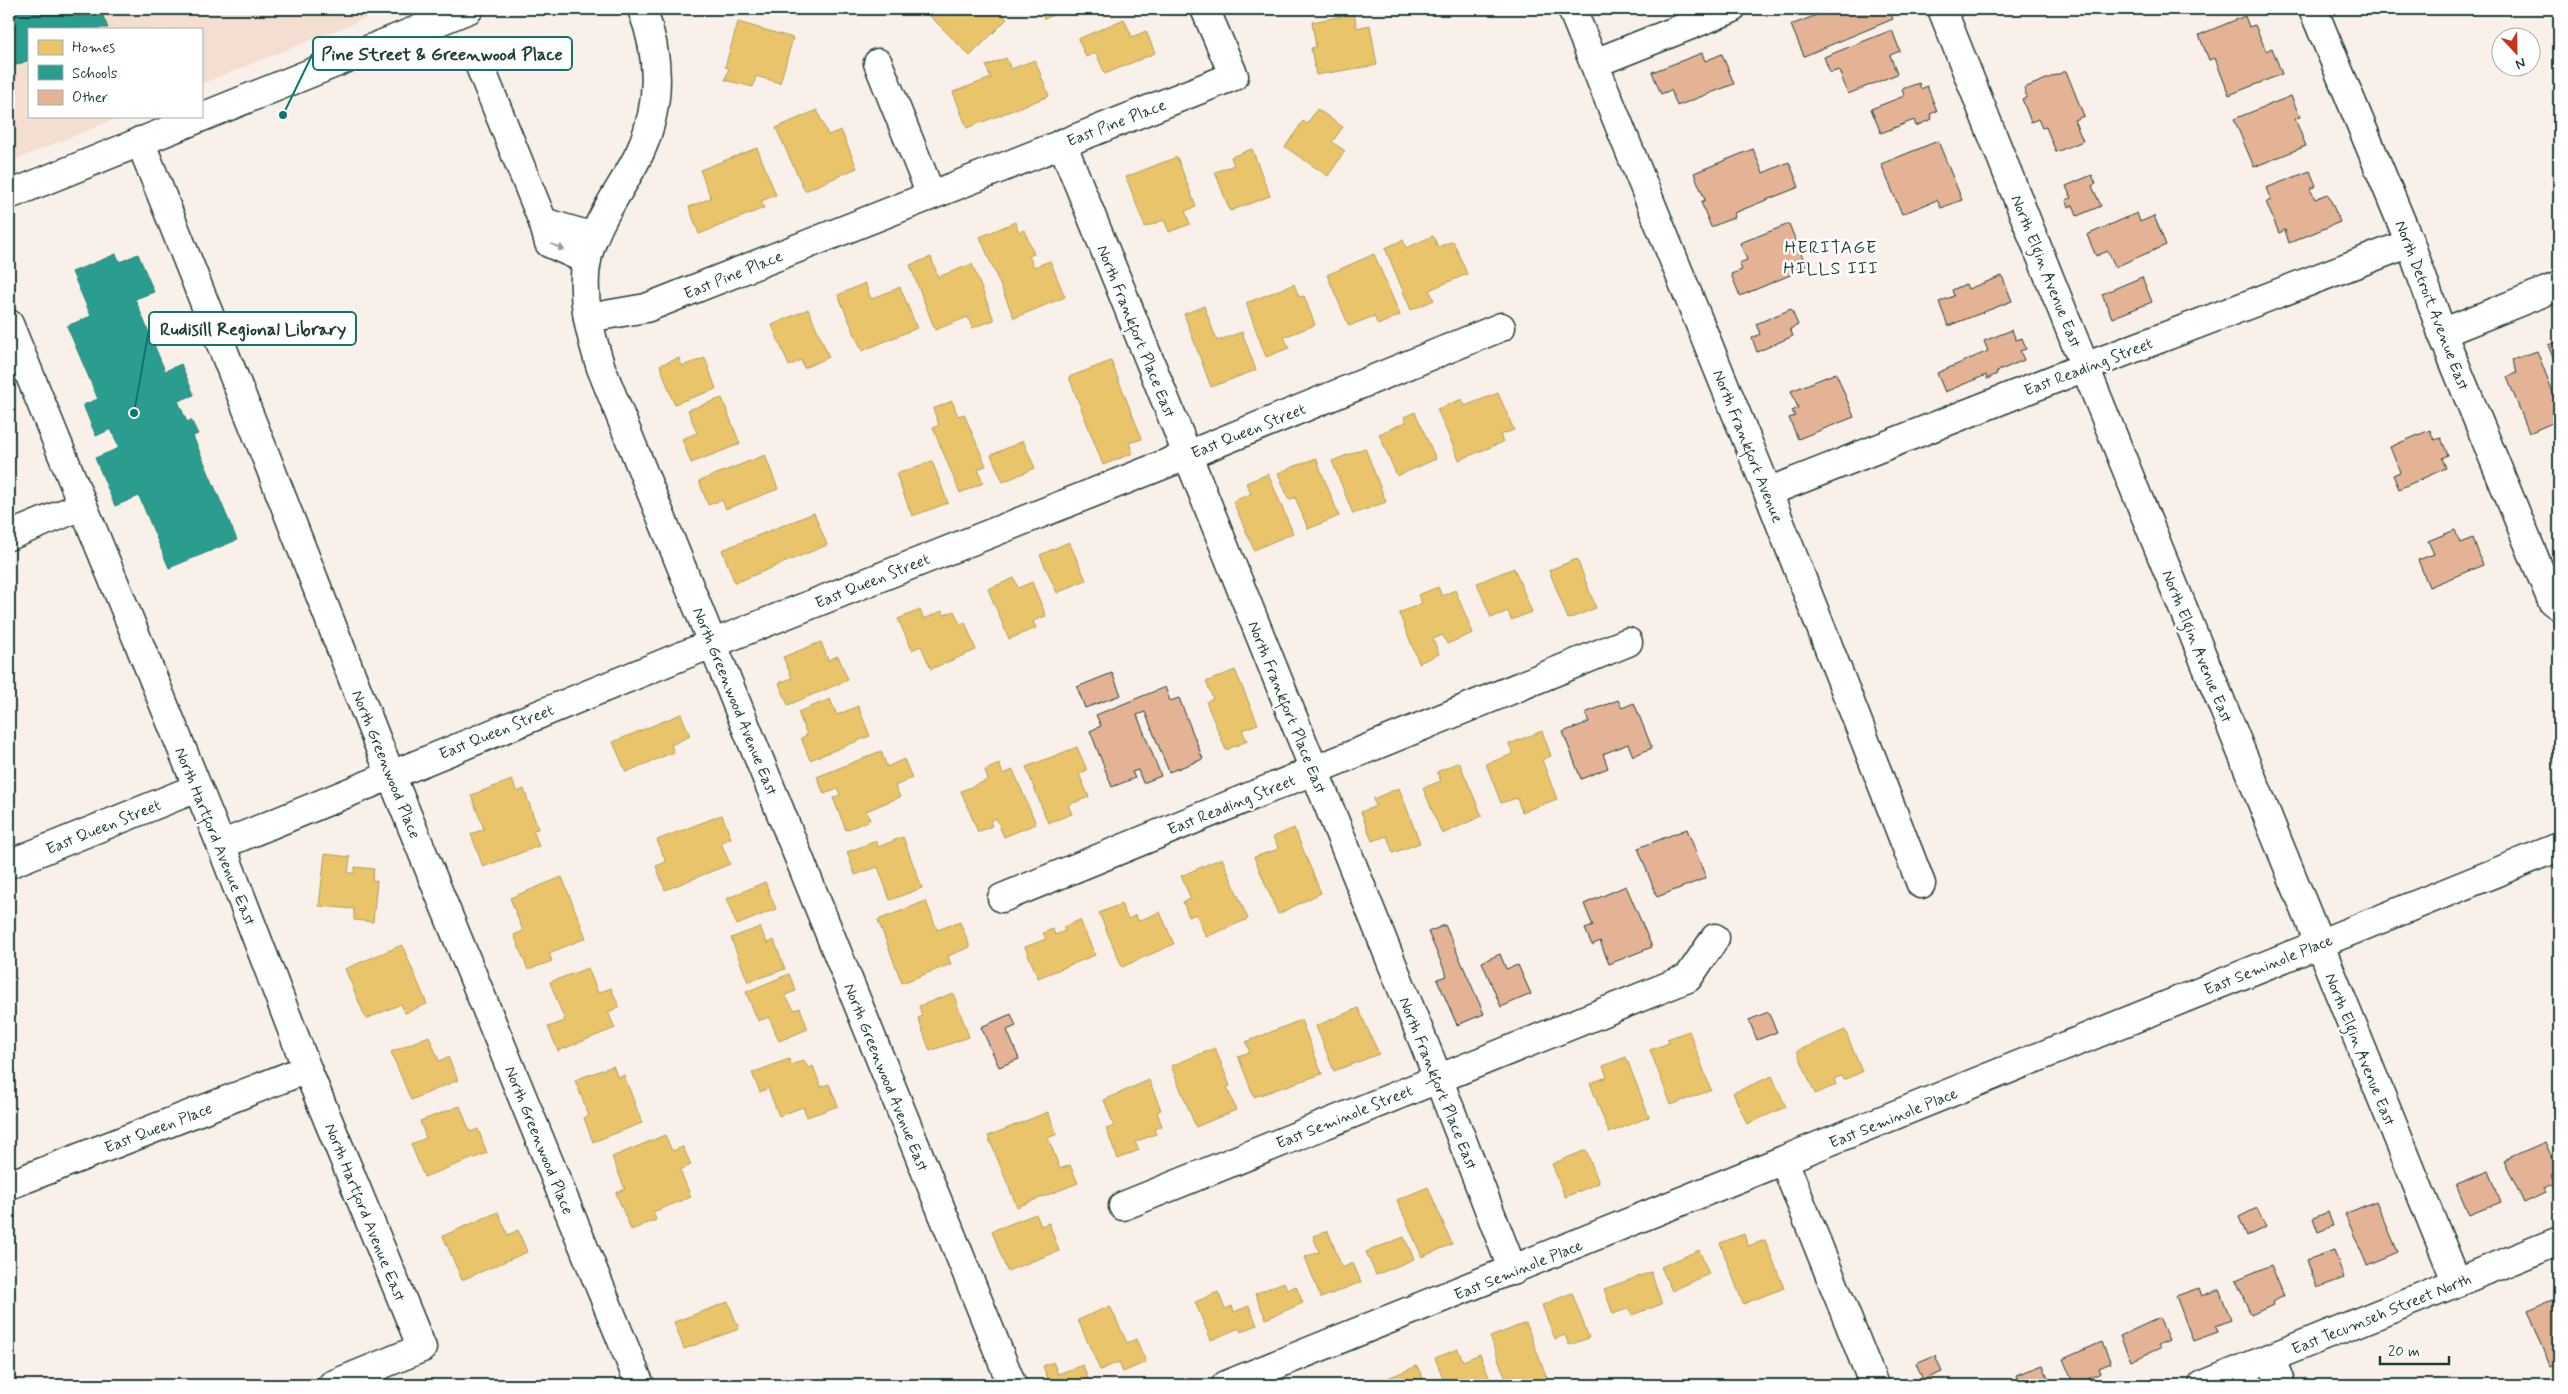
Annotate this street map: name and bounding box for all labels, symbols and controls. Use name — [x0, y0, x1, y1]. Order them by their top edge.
legend — [28, 28, 202, 118]
north arrow — [2490, 28, 2540, 78]
callout: Pine Street & Greenwood Place — [313, 37, 572, 70]
text: Homes — [72, 38, 115, 58]
text: Pine Street & Greenwood Place — [321, 43, 563, 67]
text: N — [2513, 53, 2528, 73]
text: Schools — [72, 64, 118, 84]
text: Other — [72, 88, 108, 108]
street label: East Pine Place — [1064, 95, 1169, 152]
street label: North Elgin Avenue East — [2004, 192, 2086, 351]
street label: North Detroit Avenue East — [2389, 217, 2474, 394]
district label: HERITAGE HILLS III — [1783, 236, 1879, 281]
street label: North Frankfort Place East — [1089, 242, 1180, 422]
one-way arrow — [551, 244, 565, 252]
street label: East Pine Place — [681, 246, 786, 305]
callout: Rudisill Regional Library — [149, 312, 356, 345]
text: Rudisill Regional Library — [160, 318, 346, 342]
street label: East Reading Street — [2021, 333, 2156, 402]
street label: North Frankfort Avenue — [1705, 367, 1788, 527]
street label: East Queen Street — [1188, 399, 1309, 464]
street label: East Queen Street — [812, 549, 933, 614]
street label: North Elgin Avenue East — [2155, 567, 2237, 726]
street label: North Greenwood Avenue East — [687, 604, 782, 799]
street label: North Frankfort Place East — [1240, 618, 1331, 798]
street label: North Greenwood Place — [346, 687, 425, 842]
street label: East Queen Street — [436, 700, 557, 765]
street label: North Hartford Avenue East — [167, 744, 260, 930]
street label: East Reading Street — [1165, 770, 1299, 841]
street label: East Queen Street — [43, 795, 164, 860]
street label: East Seminole Place — [2201, 930, 2336, 1001]
street label: North Elgin Avenue East — [2318, 970, 2400, 1129]
street label: North Greenwood Avenue East — [838, 980, 933, 1175]
street label: North Frankfort Place East — [1391, 994, 1482, 1174]
street label: North Greenwood Place — [499, 1063, 578, 1218]
street label: East Seminole Street — [1273, 1080, 1416, 1154]
street label: East Seminole Place — [1826, 1083, 1961, 1154]
street label: East Queen Place — [102, 1098, 215, 1159]
street label: North Hartford Avenue East — [317, 1120, 410, 1306]
street label: East Seminole Place — [1451, 1235, 1586, 1306]
street label: East Tecumseh Street North — [2289, 1269, 2474, 1360]
scale bar — [2380, 1334, 2449, 1366]
text: 20 m — [2388, 1342, 2420, 1362]

